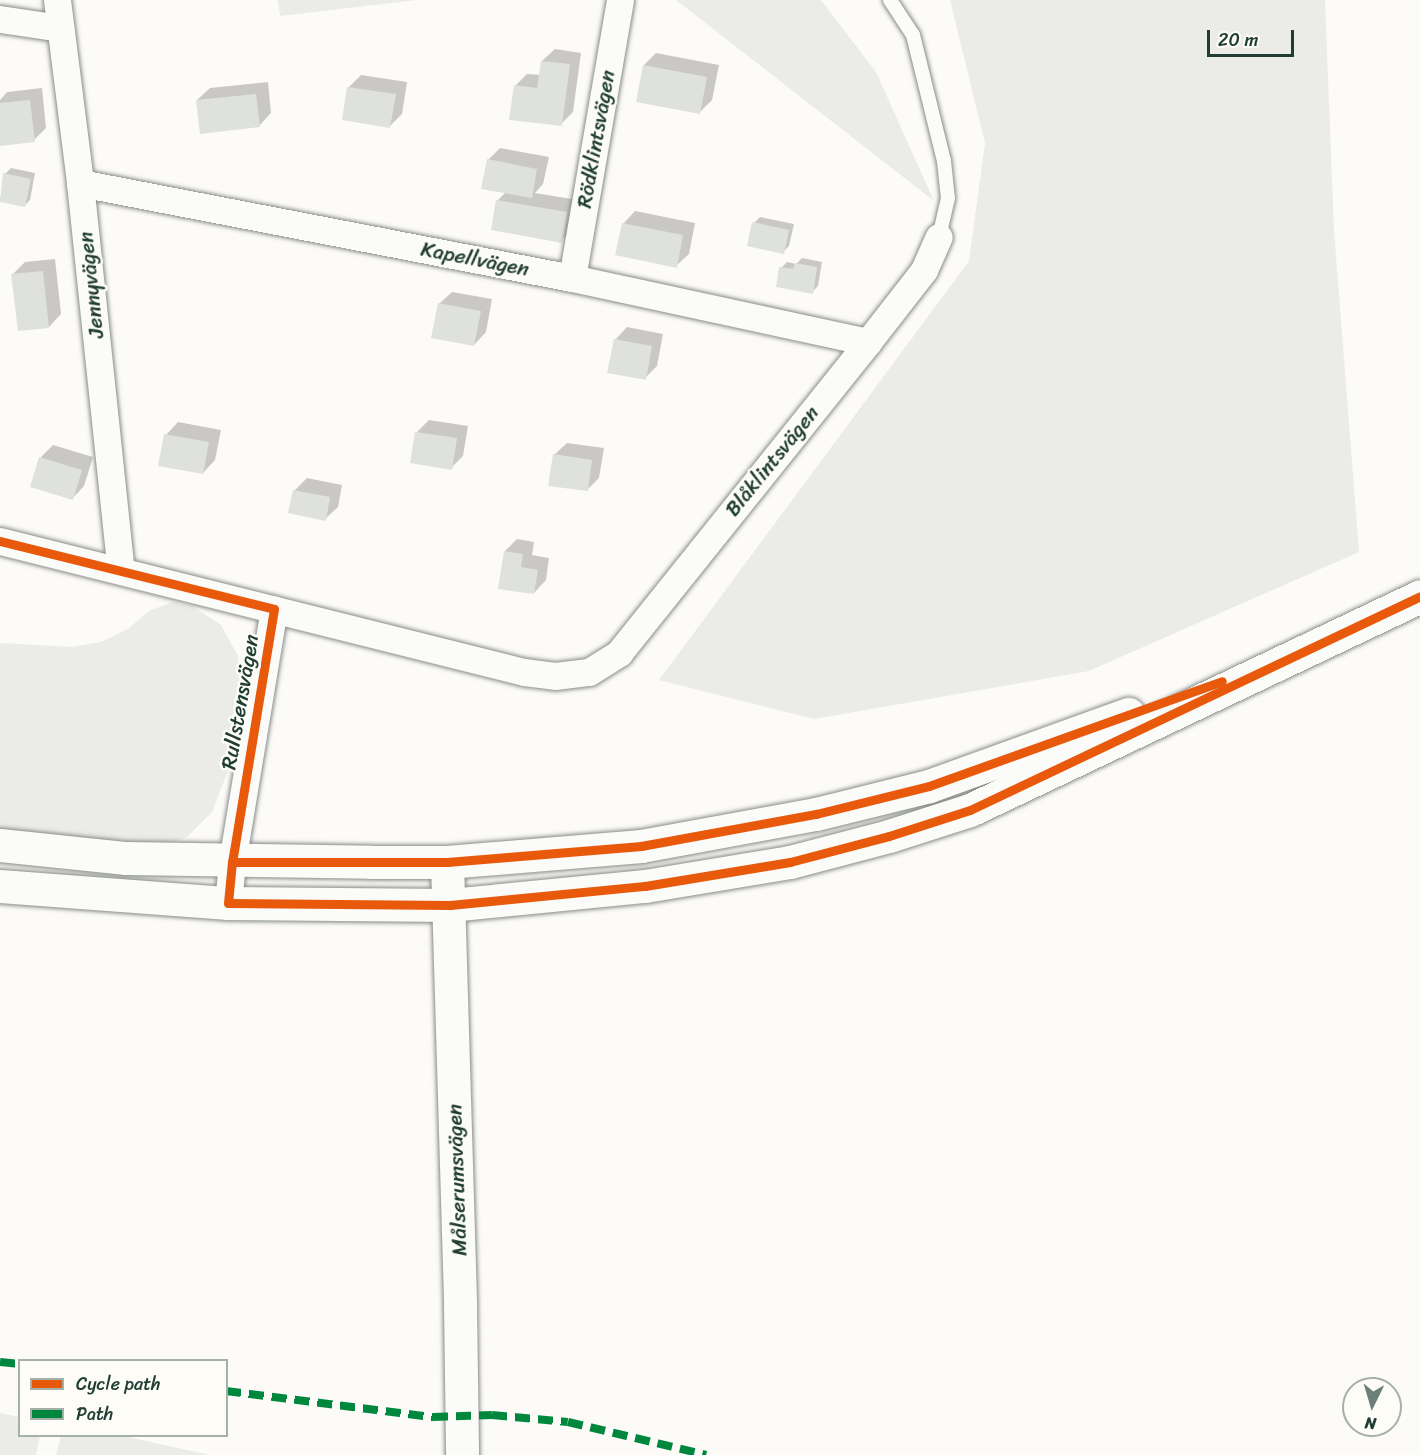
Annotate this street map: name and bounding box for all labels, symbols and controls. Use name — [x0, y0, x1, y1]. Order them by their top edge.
scale bar — [1210, 18, 1297, 56]
text: 20 m — [1218, 24, 1258, 56]
street label: Rödklintsvägen — [571, 68, 621, 210]
street label: Jennyvägen — [73, 230, 109, 340]
street label: Kapellvägen — [419, 236, 531, 282]
street label: Blåklintsvägen — [720, 401, 824, 521]
street label: Rullstensvägen — [216, 632, 264, 772]
street label: Målserumsvägen — [442, 1104, 472, 1256]
legend — [18, 1359, 228, 1437]
text: Cycle path — [76, 1368, 160, 1400]
north arrow — [1342, 1377, 1402, 1437]
text: Path — [76, 1398, 113, 1430]
text: N — [1364, 1409, 1377, 1438]

